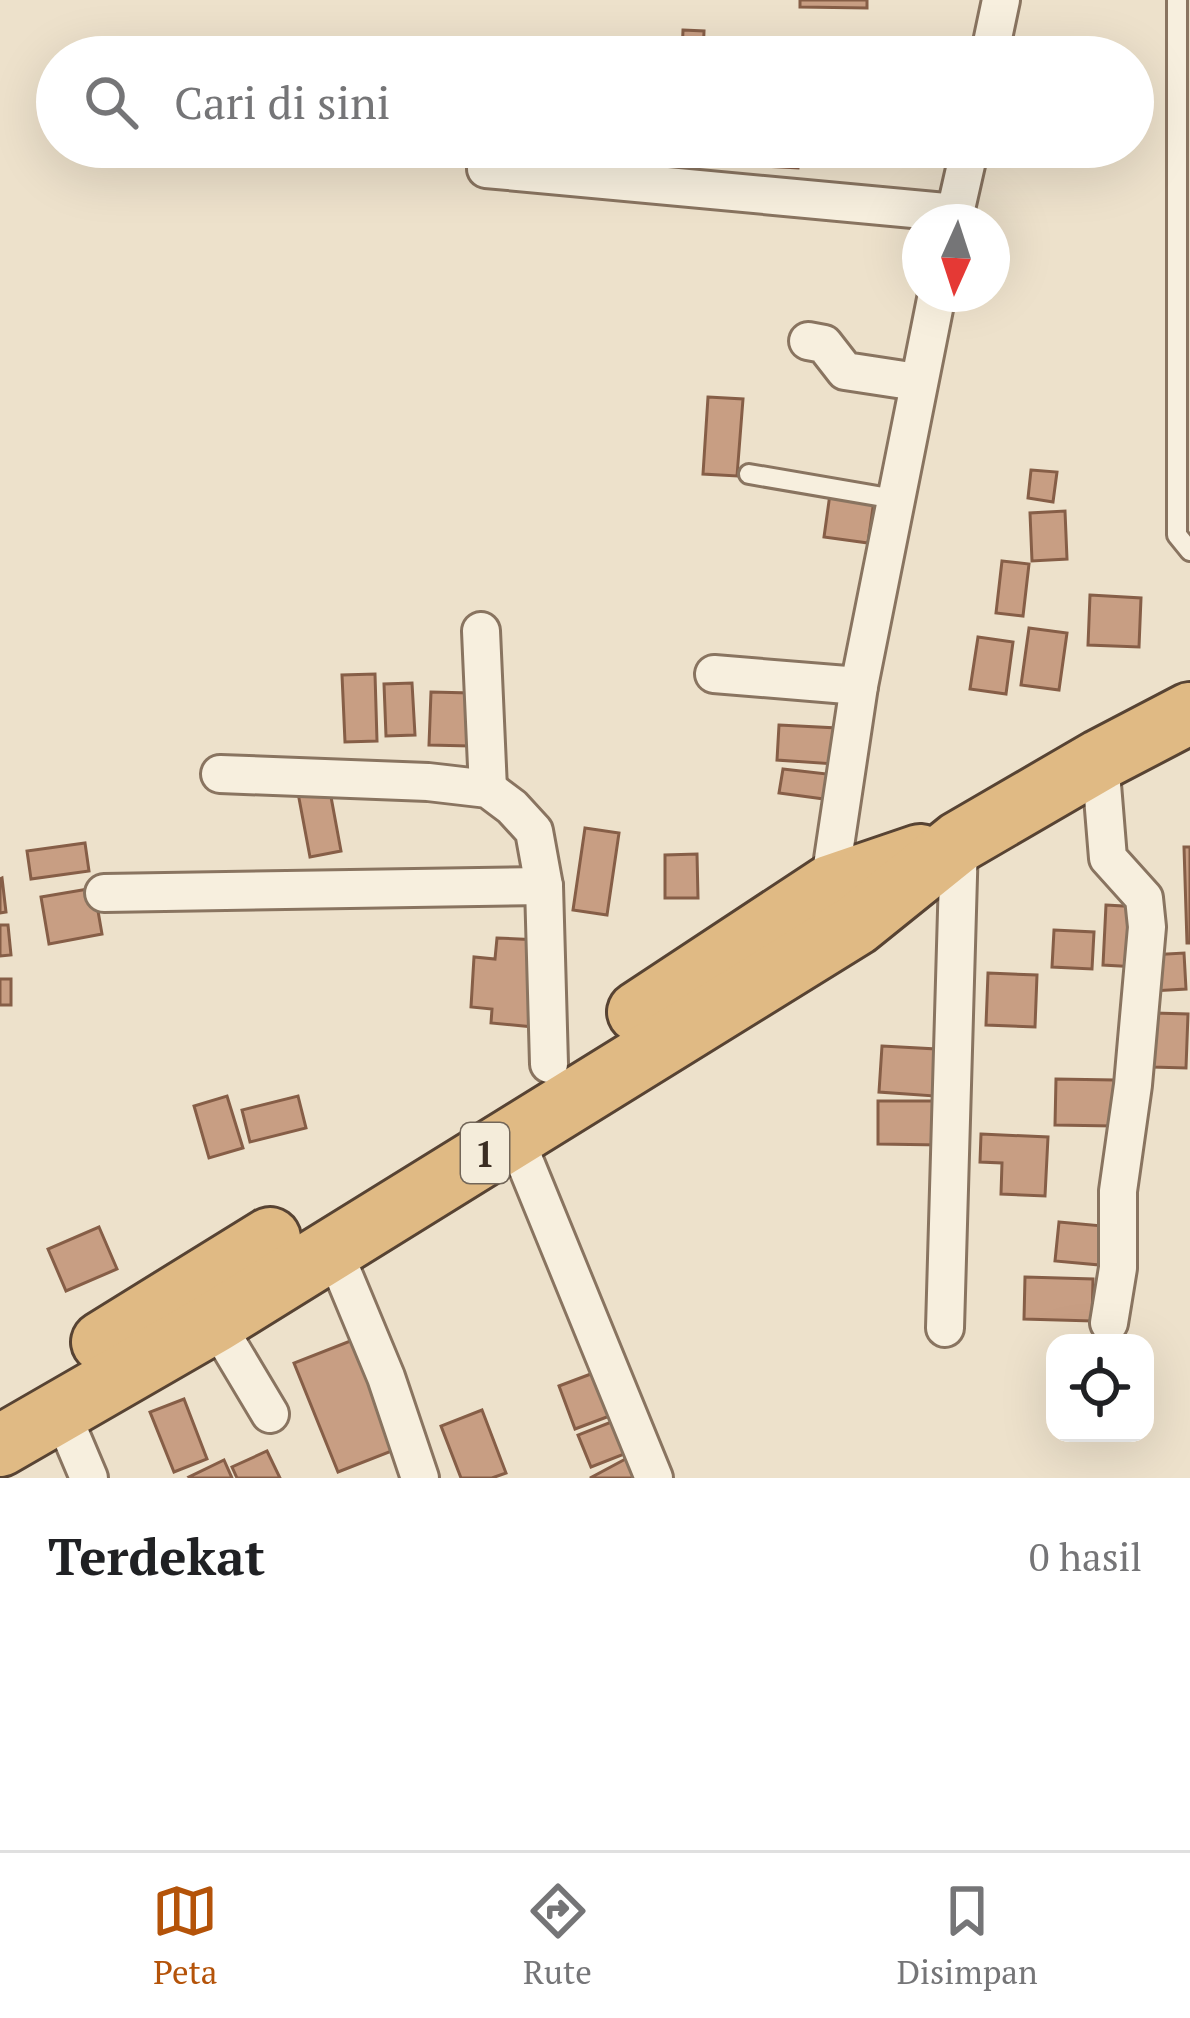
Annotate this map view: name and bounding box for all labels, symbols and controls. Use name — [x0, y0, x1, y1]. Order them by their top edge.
search box — [36, 36, 1154, 168]
icon: search — [78, 69, 144, 135]
text: Cari di sini — [174, 72, 390, 132]
north arrow — [902, 204, 1010, 312]
road number: 1 — [461, 1123, 509, 1183]
map controls — [1046, 1334, 1154, 1442]
button: locate — [1046, 1334, 1154, 1442]
text: Terdekat — [48, 1522, 265, 1590]
text: 0 hasil — [1029, 1530, 1142, 1582]
tab: Peta — [152, 1878, 218, 1993]
tab: Rute — [523, 1878, 592, 1993]
tab: Disimpan — [897, 1878, 1038, 1993]

